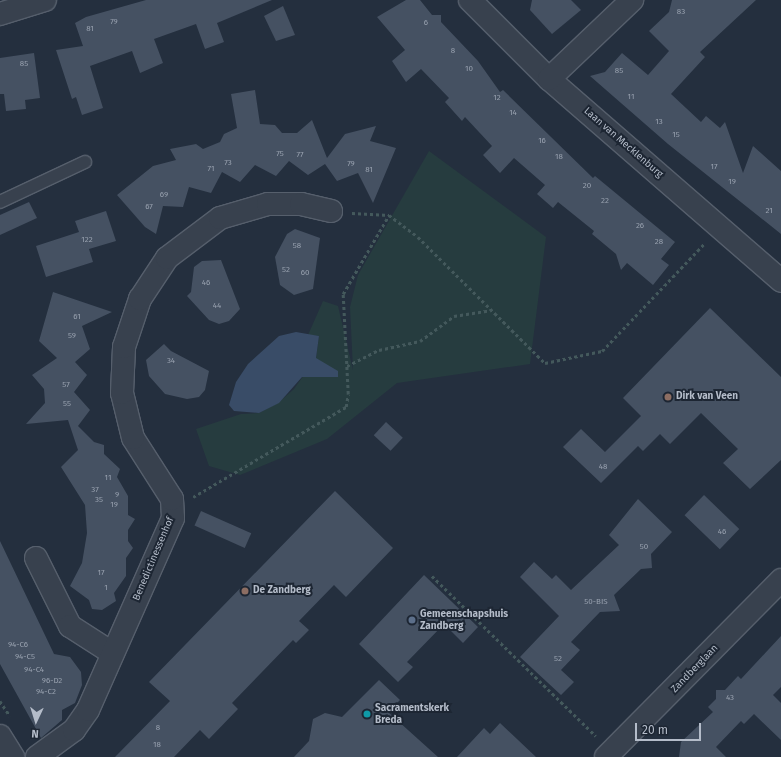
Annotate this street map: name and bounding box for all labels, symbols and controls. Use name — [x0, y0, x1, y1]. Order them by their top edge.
house number: 83 — [677, 7, 685, 17]
house number: 79 — [110, 17, 118, 27]
house number: 6 — [424, 18, 428, 28]
house number: 81 — [86, 24, 94, 34]
house number: 8 — [451, 46, 455, 56]
house number: 85 — [20, 59, 28, 69]
house number: 10 — [465, 64, 473, 74]
house number: 85 — [615, 66, 623, 76]
house number: 11 — [628, 92, 634, 102]
house number: 12 — [493, 93, 501, 103]
street label: Laan van Mecklenburg — [581, 105, 665, 181]
house number: 14 — [509, 108, 517, 118]
house number: 13 — [655, 117, 663, 127]
house number: 15 — [672, 130, 680, 140]
house number: 16 — [538, 136, 546, 146]
house number: 75 — [276, 149, 284, 159]
house number: 77 — [296, 150, 304, 160]
house number: 18 — [555, 152, 563, 162]
house number: 73 — [224, 158, 232, 168]
house number: 79 — [347, 159, 355, 169]
house number: 17 — [710, 162, 718, 172]
house number: 71 — [208, 164, 214, 174]
house number: 81 — [365, 165, 373, 175]
house number: 19 — [728, 177, 736, 187]
house number: 20 — [583, 181, 591, 191]
house number: 69 — [160, 190, 168, 200]
house number: 22 — [601, 196, 609, 206]
house number: 67 — [145, 202, 153, 212]
house number: 21 — [765, 206, 773, 216]
house number: 26 — [636, 221, 644, 231]
house number: 122 — [81, 235, 93, 245]
house number: 28 — [655, 237, 663, 247]
house number: 58 — [293, 241, 301, 251]
house number: 52 — [282, 265, 290, 275]
house number: 60 — [301, 268, 309, 278]
house number: 46 — [202, 278, 210, 288]
house number: 44 — [213, 301, 221, 311]
house number: 61 — [73, 312, 81, 322]
house number: 59 — [68, 331, 76, 341]
house number: 34 — [167, 356, 175, 366]
house number: 57 — [62, 380, 70, 390]
place label: Dirk van Veen — [676, 391, 738, 403]
marker: Dirk van Veen — [663, 392, 673, 402]
house number: 55 — [63, 399, 71, 409]
house number: 48 — [599, 462, 607, 472]
house number: 11 — [105, 473, 111, 483]
house number: 37 — [91, 485, 99, 495]
house number: 9 — [115, 490, 119, 500]
house number: 35 — [95, 495, 103, 505]
house number: 19 — [110, 500, 118, 510]
street label: Benedictinessenhof — [131, 515, 177, 603]
house number: 46 — [718, 527, 726, 537]
house number: 50 — [640, 542, 648, 552]
house number: 17 — [97, 568, 105, 578]
house number: 1 — [104, 583, 108, 593]
place label: De Zandberg — [253, 585, 311, 597]
marker: De Zandberg — [240, 586, 250, 596]
house number: 50-BIS — [584, 597, 608, 607]
place label: Gemeenschapshuis Zandberg — [420, 608, 508, 632]
marker: Gemeenschapshuis Zandberg — [407, 615, 417, 625]
house number: 94-C6 — [8, 640, 28, 650]
street label: Zandberglaan — [669, 642, 721, 696]
house number: 94-C5 — [15, 652, 35, 662]
house number: 52 — [554, 654, 562, 664]
house number: 94-C4 — [24, 665, 44, 675]
house number: 96-D2 — [42, 676, 62, 686]
house number: 94-C2 — [36, 687, 56, 697]
house number: 43 — [726, 693, 734, 703]
north arrow — [16, 701, 56, 741]
place label: Sacramentskerk Breda — [375, 702, 449, 726]
marker: Sacramentskerk Breda — [362, 709, 372, 719]
scale bar — [637, 715, 703, 741]
house number: 8 — [156, 723, 160, 733]
text: 20 m — [642, 723, 668, 737]
text: N — [31, 727, 39, 740]
house number: 18 — [153, 740, 161, 750]

